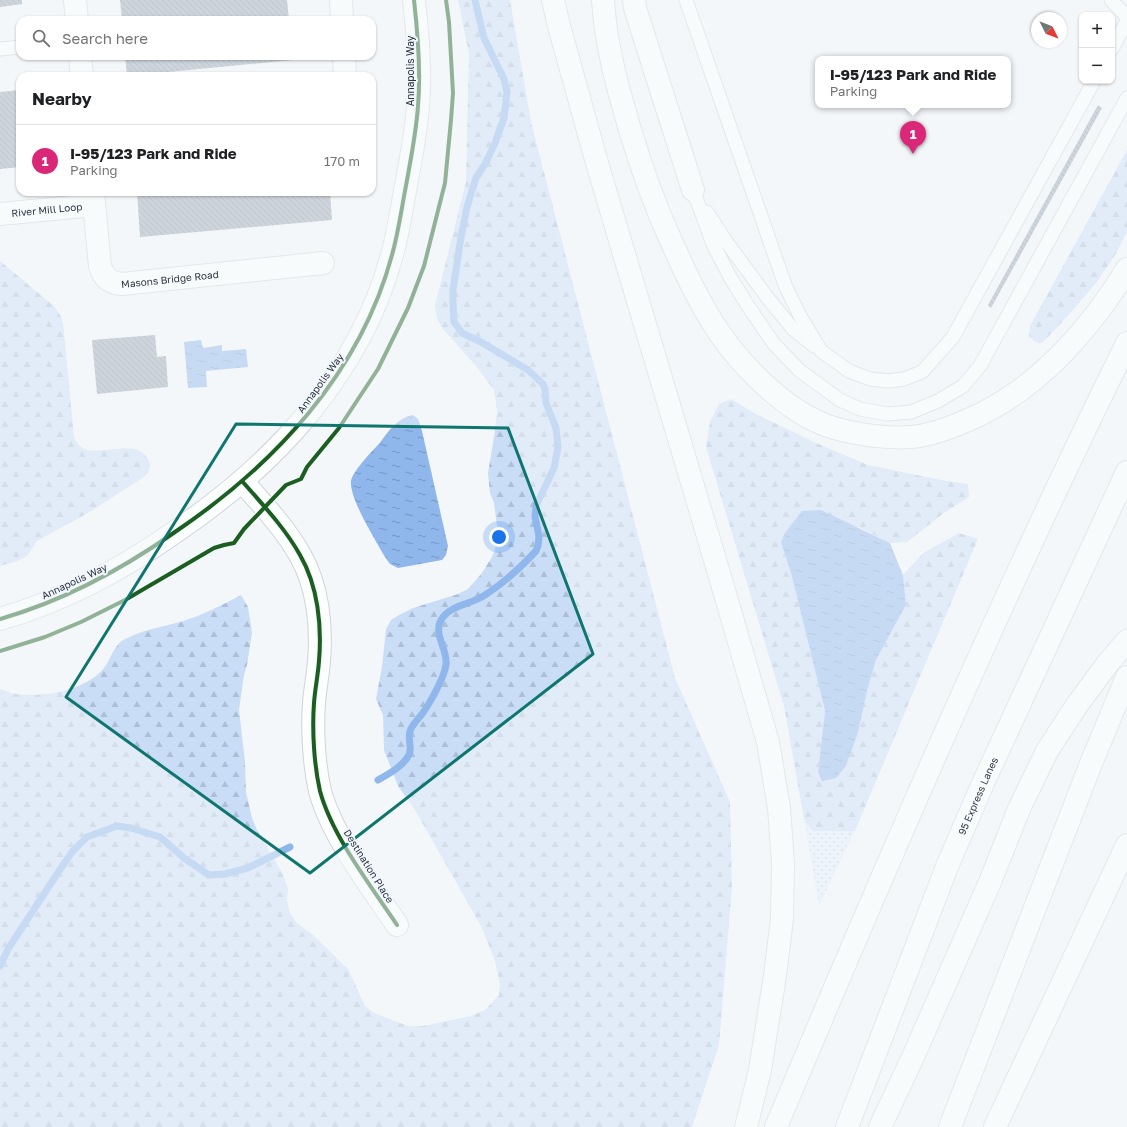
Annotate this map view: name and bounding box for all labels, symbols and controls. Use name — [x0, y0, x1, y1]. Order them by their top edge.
north arrow — [1031, 12, 1067, 48]
map controls — [1079, 12, 1115, 84]
button: + — [1079, 12, 1115, 48]
search box — [16, 16, 376, 60]
icon: search — [30, 27, 52, 49]
text: Search here — [62, 29, 148, 47]
street label: Annapolis Way — [404, 35, 416, 106]
button: − — [1079, 48, 1115, 84]
popup — [815, 56, 1011, 108]
text: I-95/123 Park and Ride — [830, 65, 996, 83]
text: Parking — [830, 83, 877, 99]
text: Nearby — [32, 88, 92, 109]
pin: 1 — [900, 121, 926, 154]
text: I-95/123 Park and Ride — [70, 144, 237, 162]
text: 1 — [42, 153, 48, 169]
text: 170 m — [324, 153, 360, 169]
text: Parking — [70, 162, 118, 178]
street label: River Mill Loop — [11, 200, 83, 219]
street label: Masons Bridge Road — [121, 268, 219, 290]
street label: Annapolis Way — [294, 351, 346, 415]
your location — [489, 527, 509, 547]
street label: Annapolis Way — [39, 560, 109, 601]
street label: 95 Express Lanes — [955, 755, 1000, 837]
street label: Destination Place — [342, 827, 397, 905]

